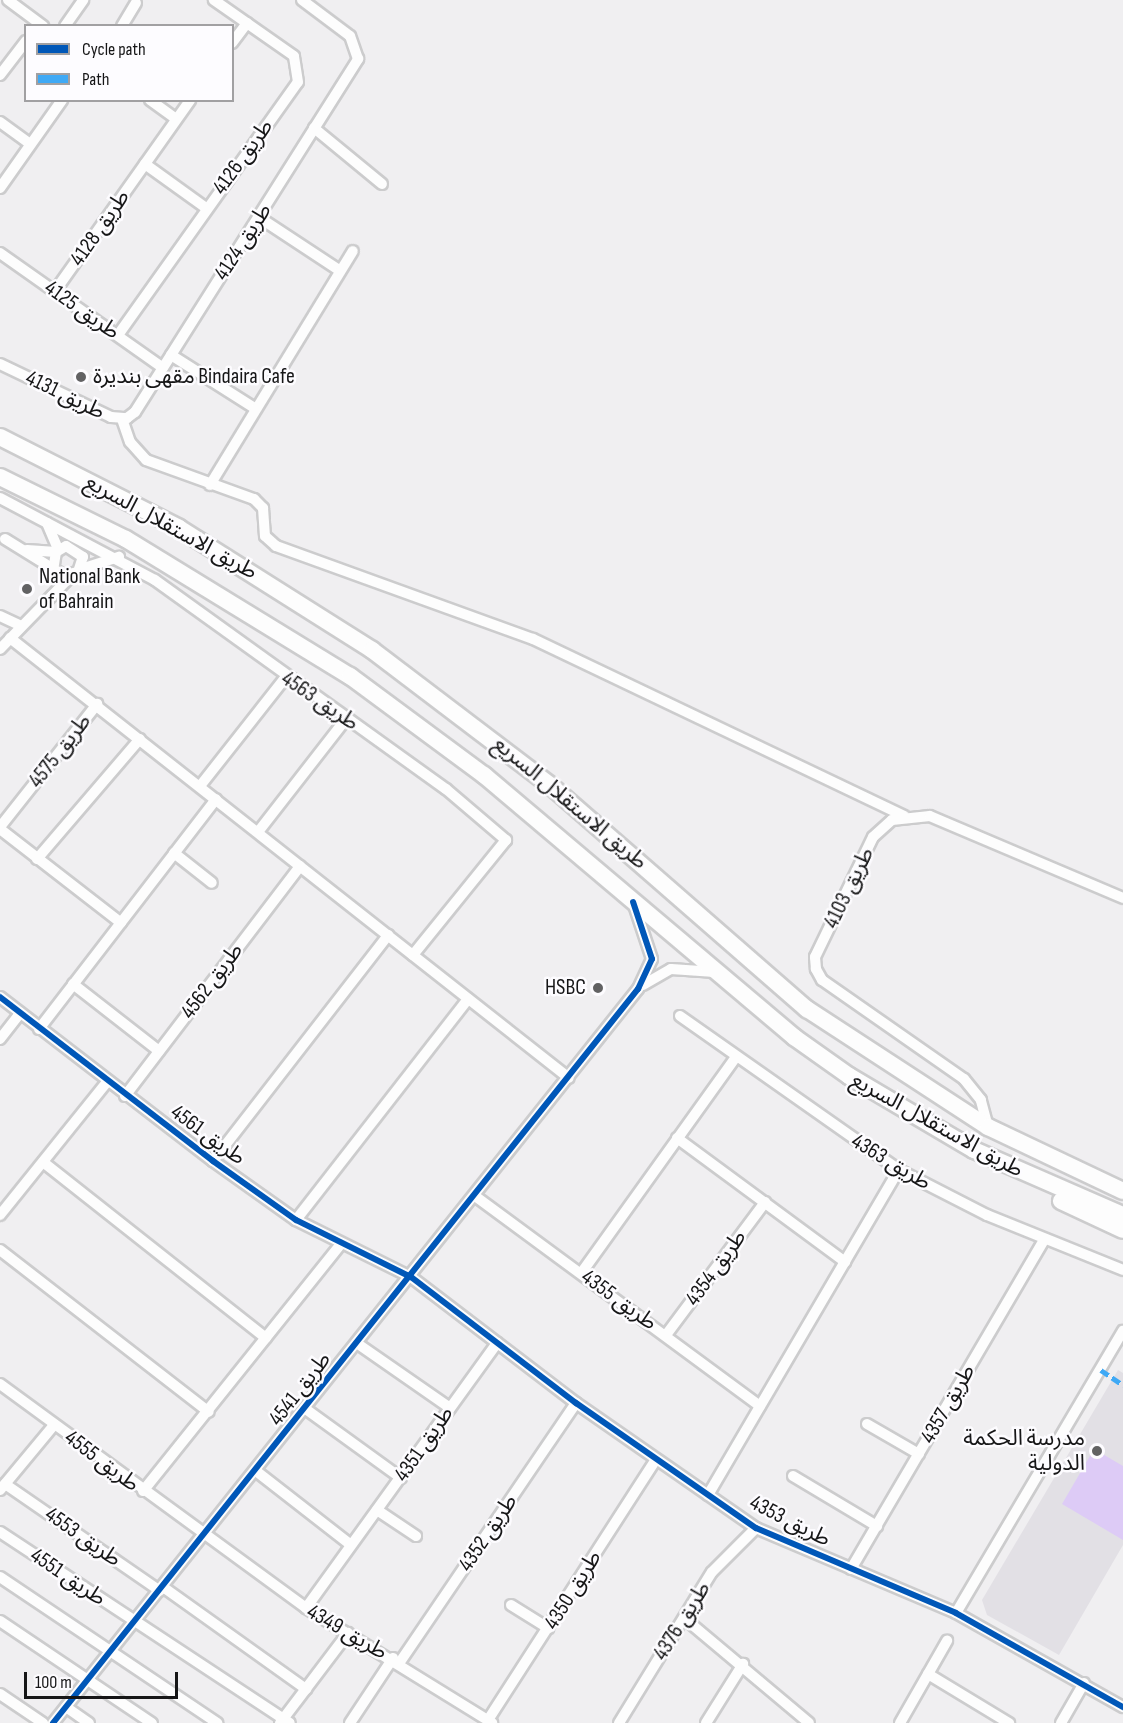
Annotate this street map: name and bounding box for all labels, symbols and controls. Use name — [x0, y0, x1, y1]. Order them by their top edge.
legend — [24, 24, 234, 102]
text: Cycle path — [82, 39, 146, 60]
text: Path — [82, 69, 110, 90]
street label: طريق 4126 — [207, 114, 279, 200]
street label: طريق 4128 — [64, 185, 136, 271]
street label: طريق 4124 — [208, 199, 278, 285]
street label: طريق 4125 — [39, 275, 125, 345]
place label: مقهى بنديرة Bindaira Cafe — [93, 364, 295, 390]
street label: طريق 4131 — [21, 365, 109, 425]
marker: مقهى بنديرة Bindaira Cafe — [74, 370, 88, 384]
street label: طريق الاستقلال السريع — [80, 469, 262, 585]
place label: National Bank of Bahrain — [39, 563, 140, 614]
marker: National Bank of Bahrain — [20, 582, 34, 596]
street label: طريق 4563 — [276, 666, 364, 736]
street label: طريق 4575 — [23, 709, 97, 793]
street label: طريق الاستقلال السريع — [488, 731, 652, 875]
street label: طريق 4103 — [818, 843, 880, 933]
street label: طريق 4562 — [175, 938, 249, 1024]
place label: HSBC — [545, 975, 586, 1001]
marker: HSBC — [591, 981, 605, 995]
street label: طريق الاستقلال السريع — [846, 1067, 1028, 1183]
street label: طريق 4561 — [165, 1099, 251, 1171]
street label: طريق 4363 — [846, 1128, 936, 1196]
street label: طريق 4354 — [680, 1225, 752, 1311]
street label: طريق 4355 — [576, 1264, 662, 1336]
street label: طريق 4541 — [263, 1347, 337, 1431]
street label: طريق 4357 — [915, 1360, 981, 1448]
street label: طريق 4351 — [389, 1401, 459, 1487]
street label: طريق 4555 — [60, 1424, 144, 1498]
place label: مدرسة الحكمة الدولية — [963, 1425, 1085, 1476]
marker: مدرسة الحكمة الدولية — [1090, 1444, 1104, 1458]
street label: طريق 4352 — [453, 1489, 523, 1577]
street label: طريق 4353 — [745, 1489, 835, 1553]
street label: طريق 4553 — [40, 1501, 126, 1573]
street label: طريق 4551 — [25, 1542, 111, 1612]
street label: طريق 4350 — [539, 1546, 607, 1634]
street label: طريق 4376 — [648, 1577, 716, 1665]
street label: طريق 4349 — [302, 1598, 392, 1666]
scale bar — [27, 1660, 182, 1698]
text: 100 m — [35, 1672, 72, 1693]

